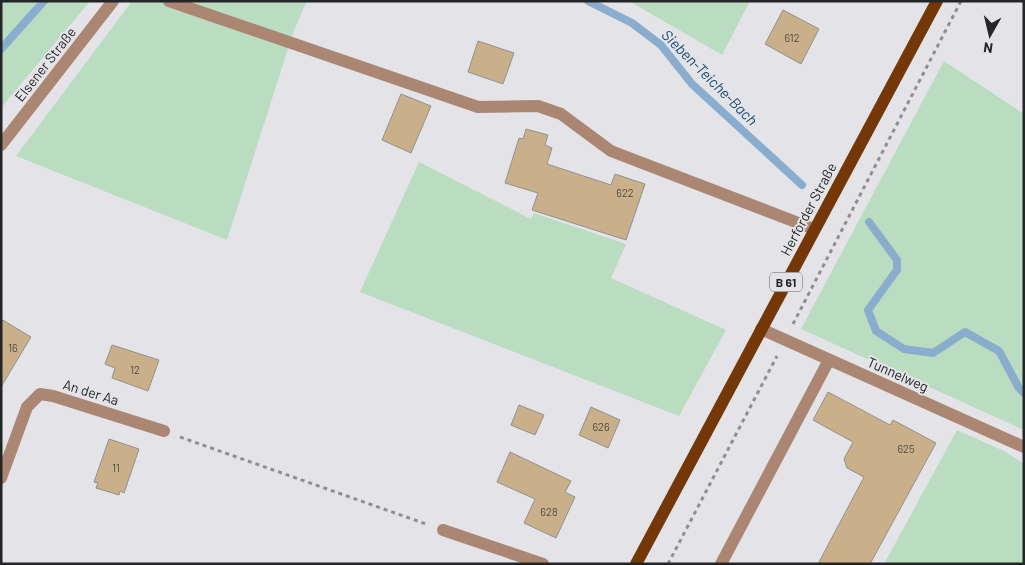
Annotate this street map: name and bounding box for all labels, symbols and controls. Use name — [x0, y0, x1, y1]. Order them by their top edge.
north arrow — [965, 10, 1015, 60]
street label: Elsener Straße — [11, 24, 79, 104]
water label: Sieben-Teiche-Bach — [658, 25, 762, 129]
house number: 612 — [784, 31, 800, 44]
text: N — [982, 39, 994, 57]
street label: Herforder Straße — [776, 160, 840, 258]
house number: 622 — [616, 186, 634, 199]
road number: B 61 — [770, 272, 802, 292]
house number: 16 — [8, 341, 18, 354]
street label: Tunnelweg — [865, 353, 931, 395]
house number: 12 — [130, 363, 140, 376]
street label: An der Aa — [61, 375, 121, 409]
house number: 626 — [592, 420, 610, 433]
house number: 625 — [897, 442, 915, 455]
house number: 11 — [112, 461, 120, 474]
house number: 628 — [540, 505, 558, 518]

